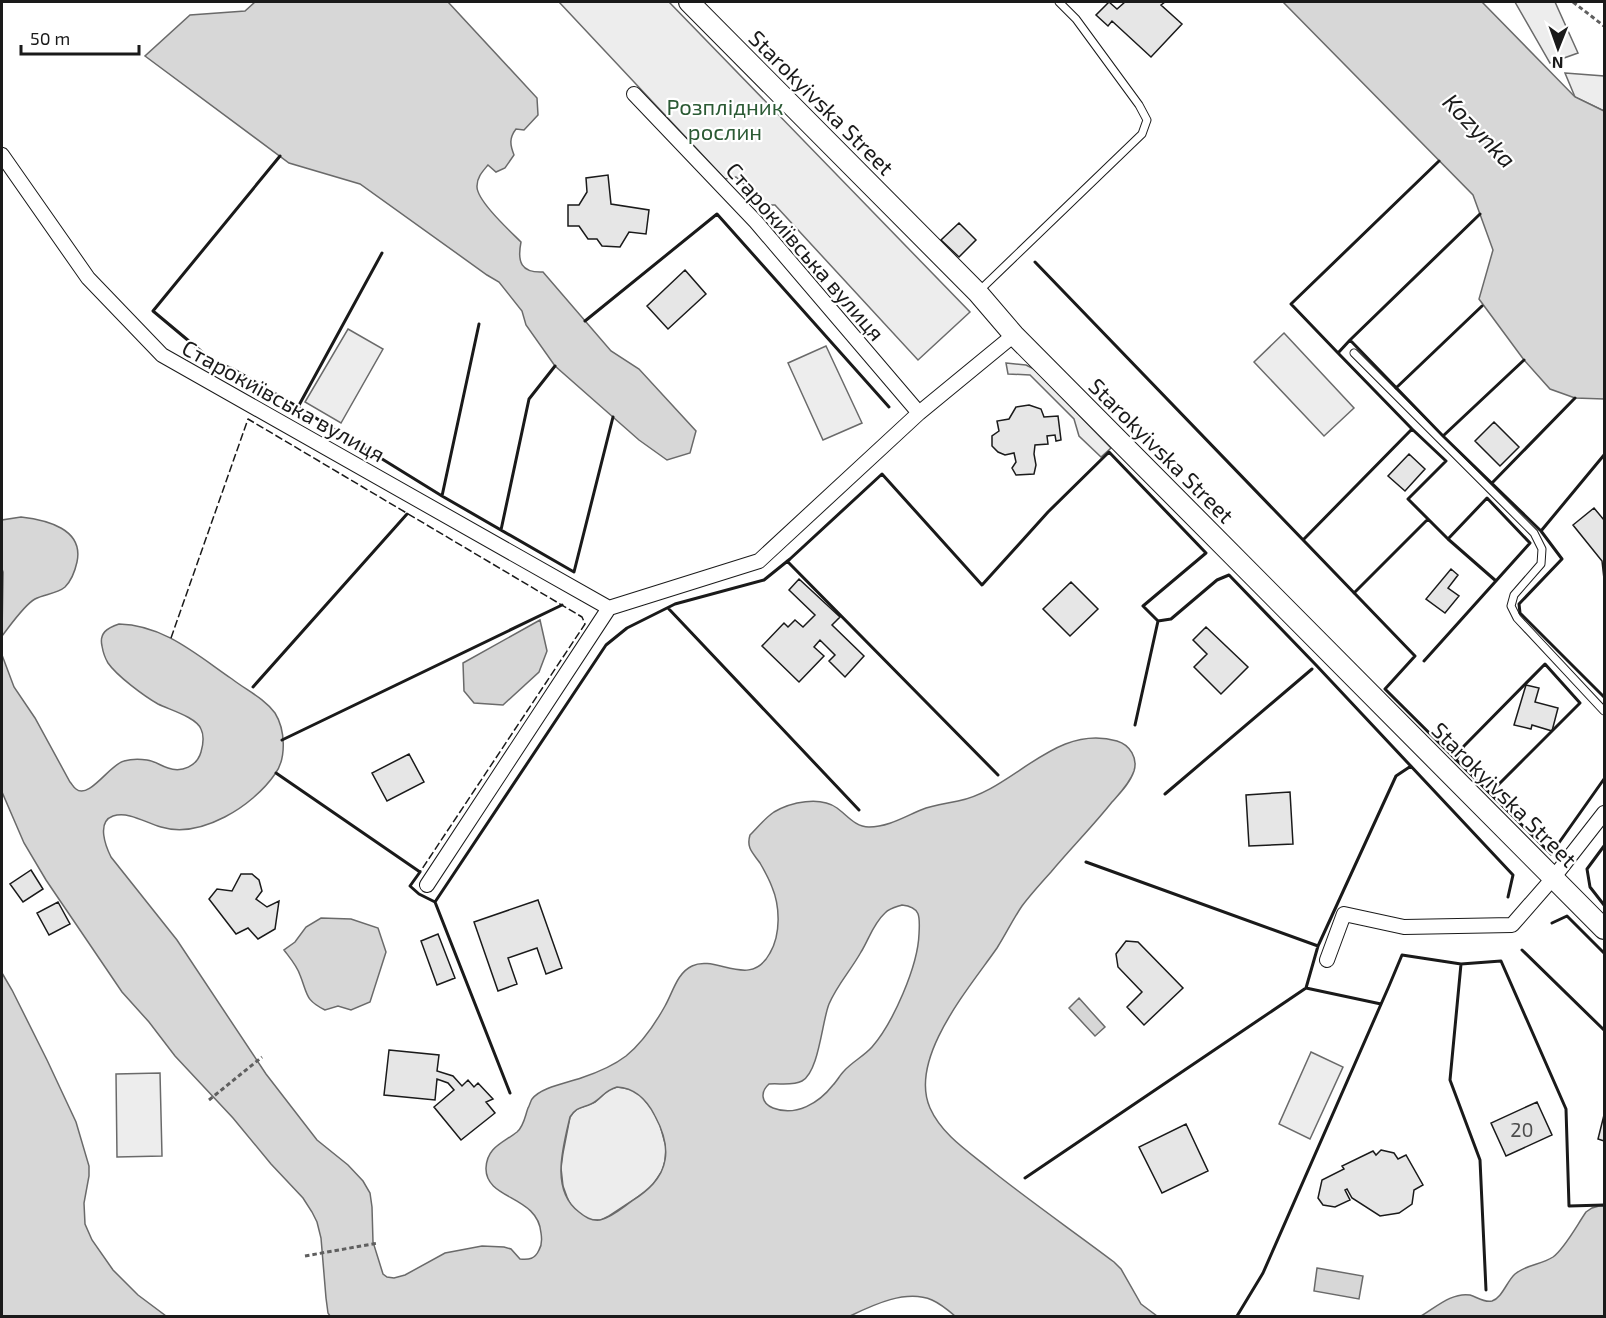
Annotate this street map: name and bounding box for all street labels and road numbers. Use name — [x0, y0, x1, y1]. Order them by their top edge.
street label: Starokyivska Street — [744, 24, 900, 180]
street label: Старокиївська вулиця — [721, 157, 890, 346]
street label: Старокиївська вулиця — [178, 333, 390, 467]
street label: Starokyivska Street — [1084, 372, 1240, 528]
street label: Starokyivska Street — [1427, 716, 1583, 872]

